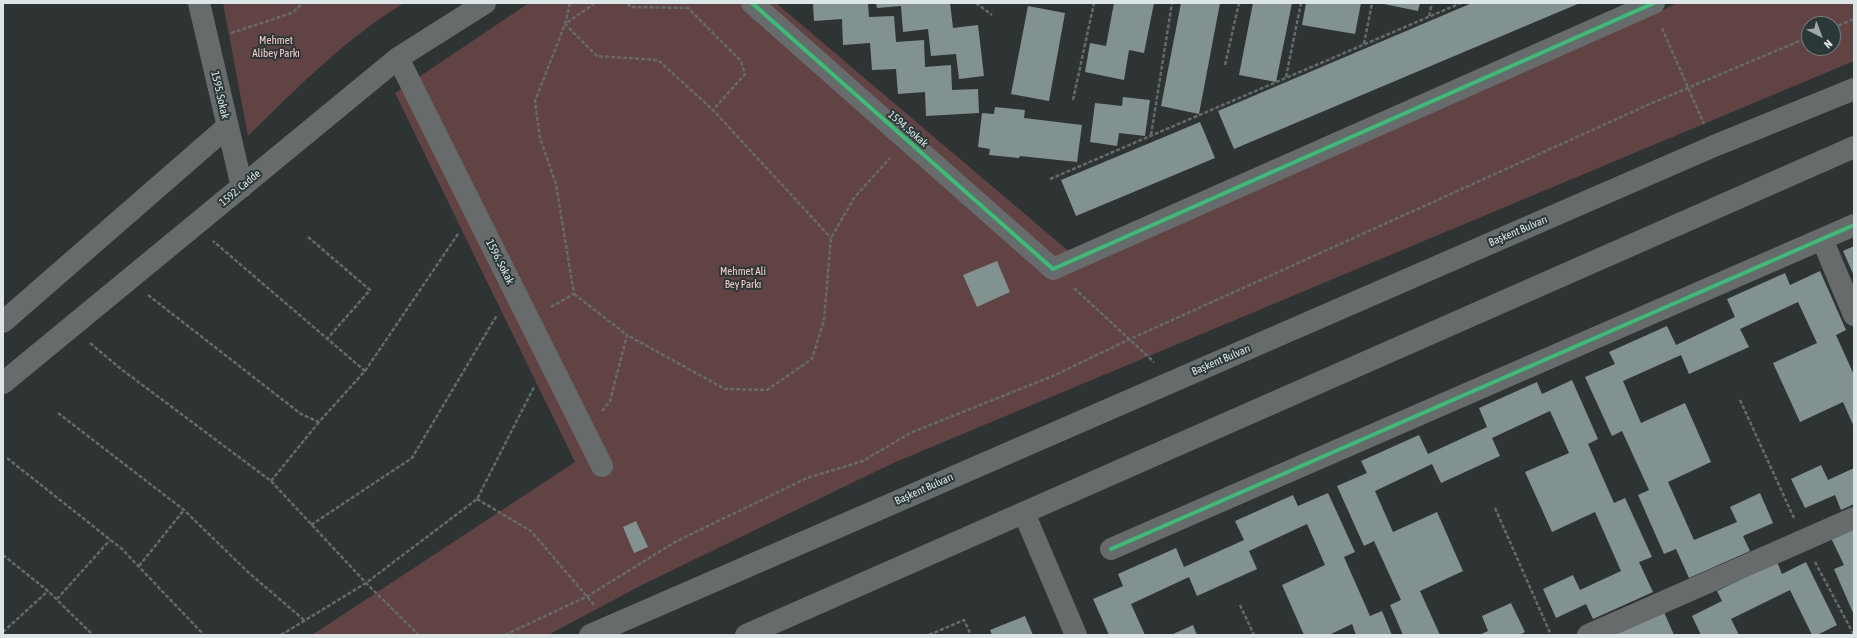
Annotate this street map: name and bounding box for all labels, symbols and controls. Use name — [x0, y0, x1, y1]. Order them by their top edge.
north arrow — [1801, 16, 1841, 56]
park label: Mehmet Alibey Parkı — [252, 34, 300, 60]
text: N — [1822, 38, 1835, 51]
street label: 1595. Sokak — [208, 70, 232, 120]
street label: 1594. Sokak — [885, 108, 931, 150]
street label: 1592. Cadde — [217, 167, 263, 209]
street label: Başkent Bulvarı — [1487, 213, 1549, 249]
street label: 1596. Sokak — [483, 237, 517, 287]
park label: Mehmet Ali Bey Parkı — [720, 265, 766, 291]
street label: Başkent Bulvarı — [1190, 342, 1252, 378]
street label: Başkent Bulvarı — [893, 470, 955, 508]

